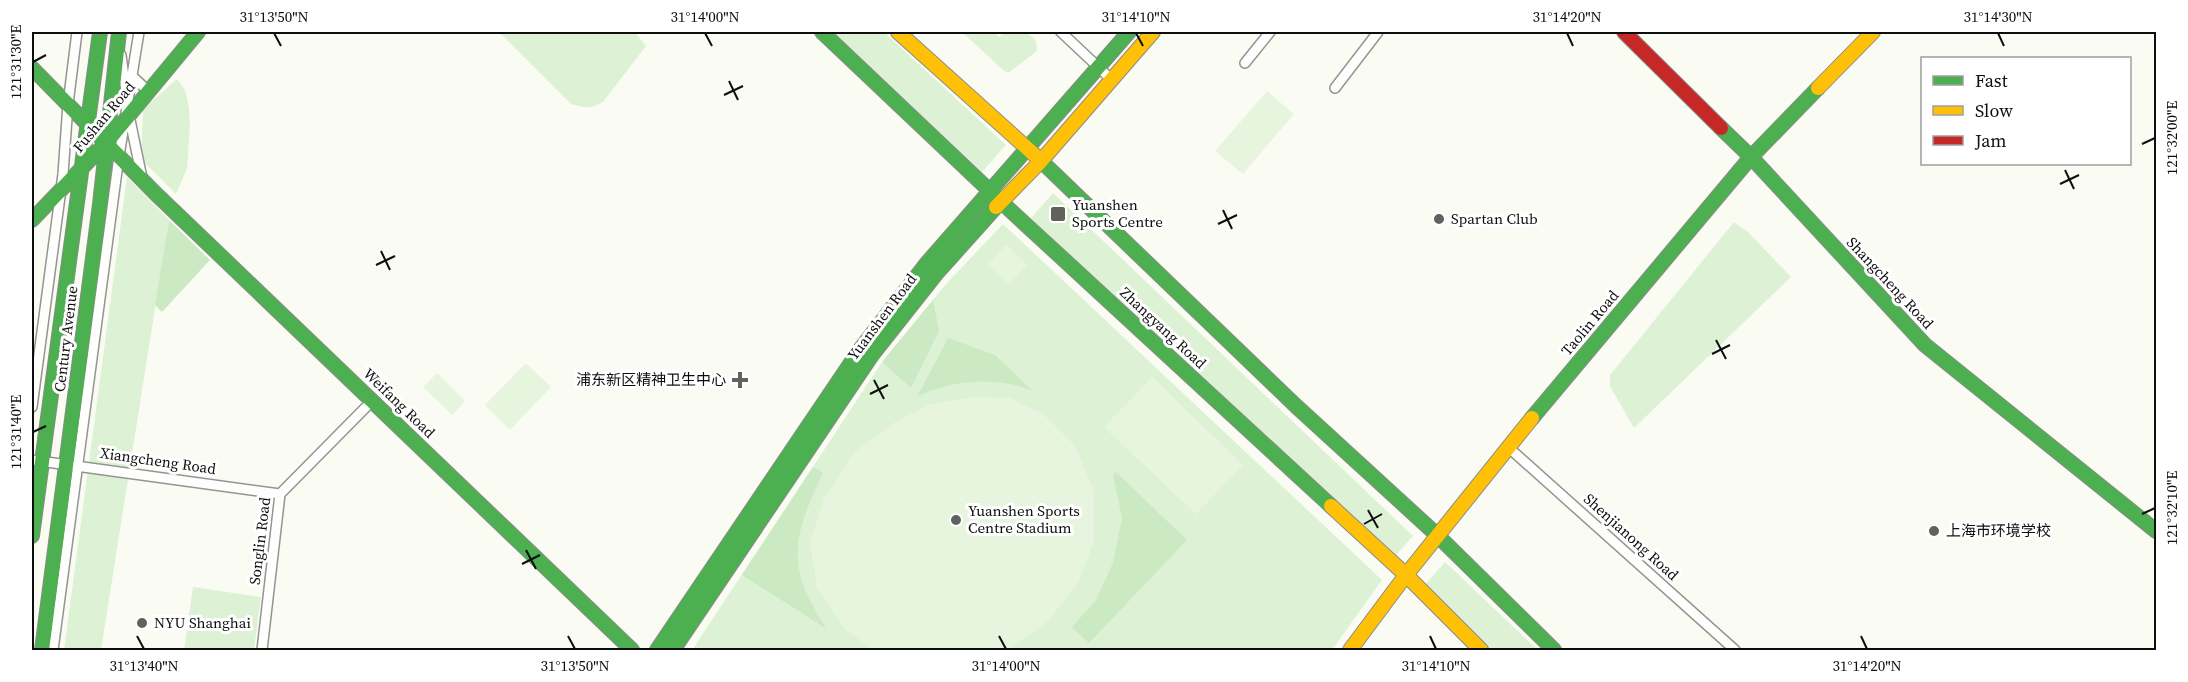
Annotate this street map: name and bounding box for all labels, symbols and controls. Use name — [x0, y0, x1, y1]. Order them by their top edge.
text: 31°13'50"N — [239, 6, 309, 27]
text: 31°14'00"N — [670, 6, 740, 27]
text: 31°14'10"N — [1101, 6, 1171, 27]
text: 31°14'20"N — [1532, 6, 1602, 27]
text: 31°14'30"N — [1963, 6, 2033, 27]
text: 121°31'30"E — [5, 25, 26, 99]
legend — [1921, 57, 2131, 165]
text: Fast — [1975, 68, 2008, 93]
street label: Fushan Road — [68, 76, 140, 157]
text: Slow — [1975, 98, 2013, 123]
text: 121°32'00"E — [2161, 101, 2182, 175]
text: Jam — [1974, 128, 2007, 153]
place label: Yuanshen Sports Centre — [1072, 194, 1163, 232]
marker: Yuanshen Sports Centre — [1049, 205, 1067, 223]
place label: Spartan Club — [1451, 208, 1538, 229]
marker: Spartan Club — [1432, 212, 1446, 226]
street label: Shangcheng Road — [1842, 232, 1939, 334]
street label: Yuanshen Road — [842, 269, 921, 364]
street label: Zhangyang Road — [1116, 282, 1212, 374]
street label: Century Avenue — [49, 284, 82, 393]
street label: Taolin Road — [1556, 285, 1624, 360]
street label: Weifang Road — [359, 363, 440, 443]
place label: 浦东新区精神卫生中心 — [576, 369, 726, 390]
marker: 浦东新区精神卫生中心 — [731, 371, 749, 389]
text: 121°31'40"E — [5, 395, 26, 469]
street label: Xiangcheng Road — [99, 442, 218, 479]
text: 121°32'10"E — [2161, 471, 2182, 545]
street label: Shenjianong Road — [1579, 488, 1684, 585]
street label: Songlin Road — [244, 495, 275, 586]
place label: Yuanshen Sports Centre Stadium — [968, 500, 1080, 538]
marker: Yuanshen Sports Centre Stadium — [949, 513, 963, 527]
place label: 上海市环境学校 — [1946, 520, 2051, 541]
marker: 上海市环境学校 — [1927, 524, 1941, 538]
place label: NYU Shanghai — [154, 612, 251, 633]
marker: NYU Shanghai — [135, 616, 149, 630]
text: 31°13'40"N — [109, 655, 179, 676]
text: 31°13'50"N — [540, 655, 610, 676]
text: 31°14'00"N — [971, 655, 1041, 676]
text: 31°14'10"N — [1401, 655, 1471, 676]
text: 31°14'20"N — [1832, 655, 1902, 676]

